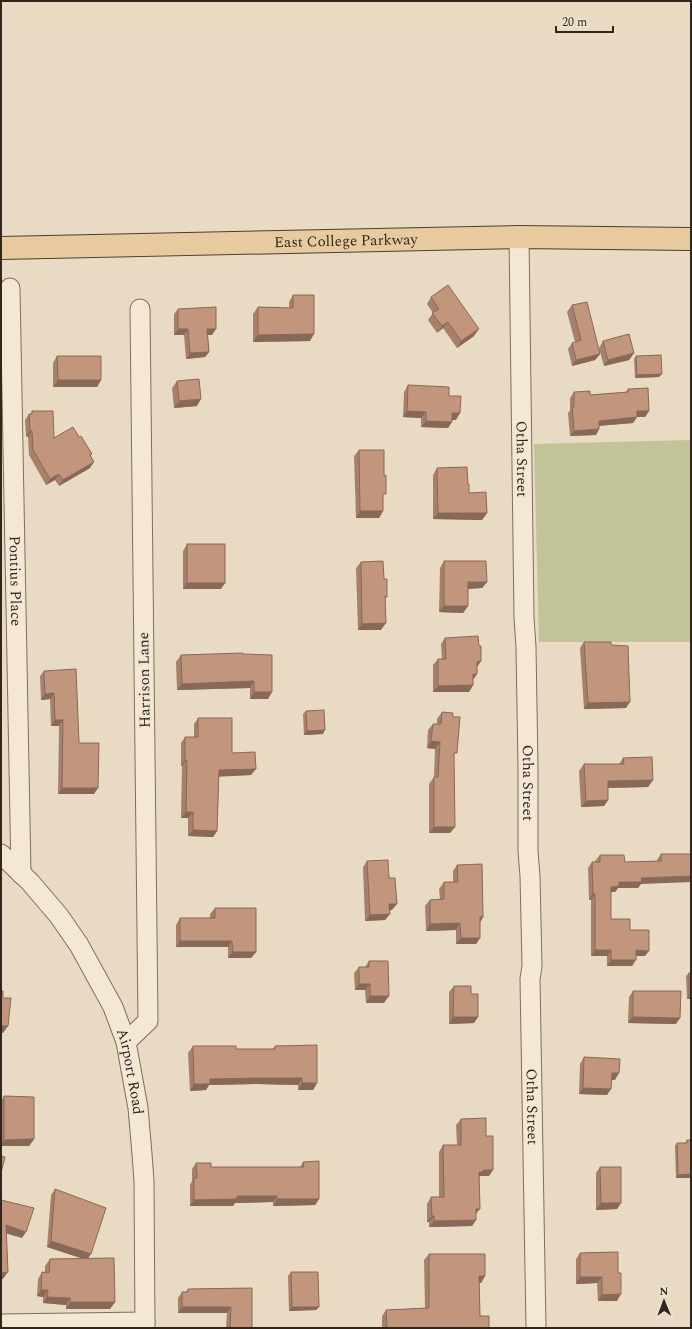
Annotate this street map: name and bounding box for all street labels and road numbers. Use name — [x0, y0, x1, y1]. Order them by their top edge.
street label: East College Parkway — [274, 228, 419, 254]
street label: Otha Street — [509, 421, 533, 497]
street label: Pontius Place — [3, 535, 27, 626]
street label: Harrison Lane — [132, 632, 157, 728]
street label: Otha Street — [516, 744, 539, 821]
street label: Airport Road — [110, 1025, 150, 1115]
street label: Otha Street — [520, 1068, 544, 1145]

